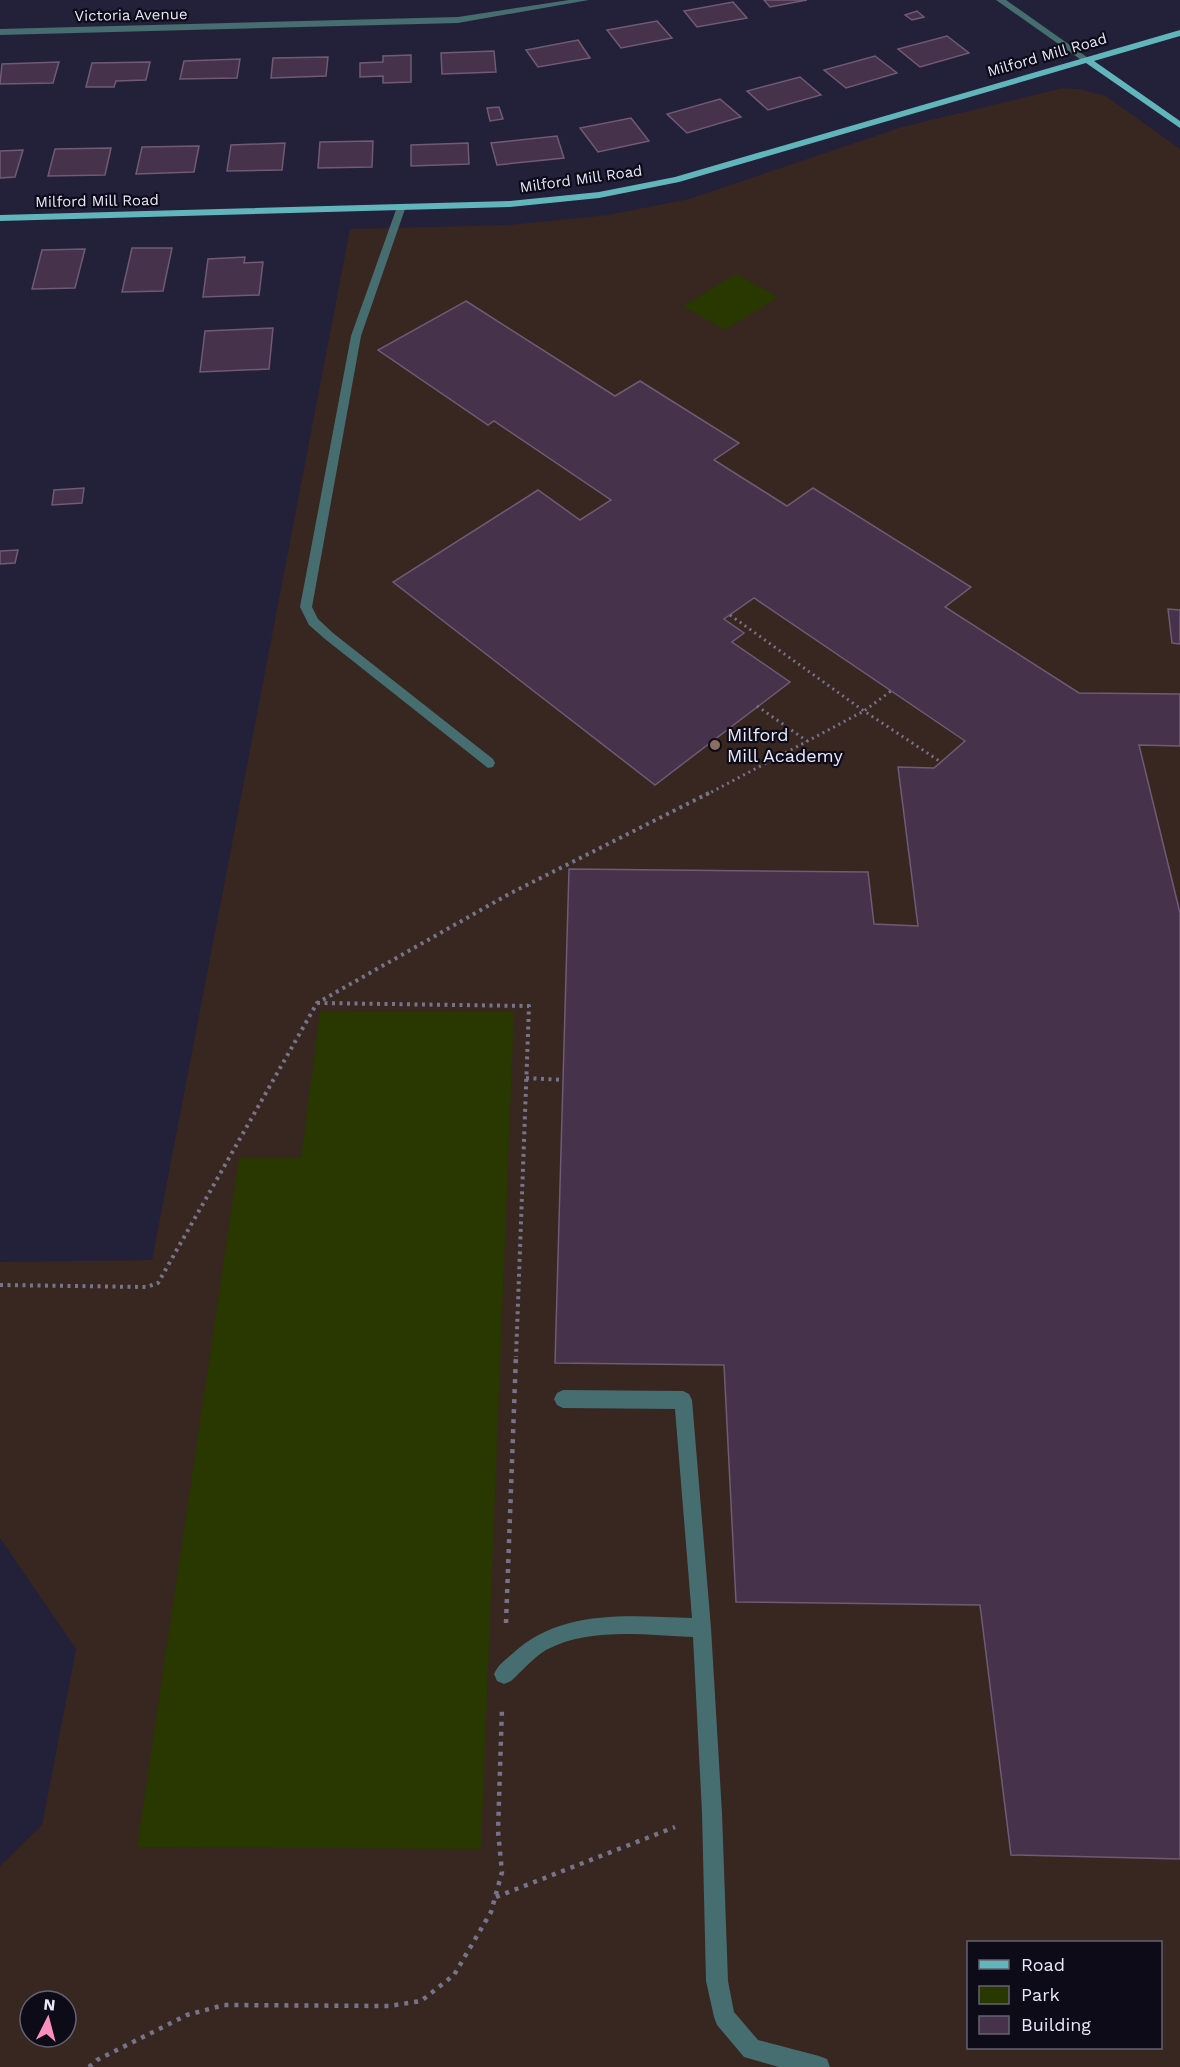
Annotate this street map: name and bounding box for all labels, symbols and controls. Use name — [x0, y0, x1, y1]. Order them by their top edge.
street label: Victoria Avenue — [74, 5, 188, 25]
street label: Milford Mill Road — [985, 29, 1109, 81]
street label: Milford Mill Road — [519, 161, 643, 197]
street label: Milford Mill Road — [35, 191, 159, 211]
place label: Milford Mill Academy — [727, 724, 844, 766]
marker: Milford Mill Academy — [708, 738, 722, 752]
legend — [967, 1941, 1162, 2049]
text: Road — [1021, 1954, 1065, 1975]
text: Park — [1021, 1984, 1060, 2005]
north arrow — [18, 1989, 78, 2049]
text: N — [43, 1995, 56, 2015]
text: Building — [1021, 2014, 1091, 2035]

